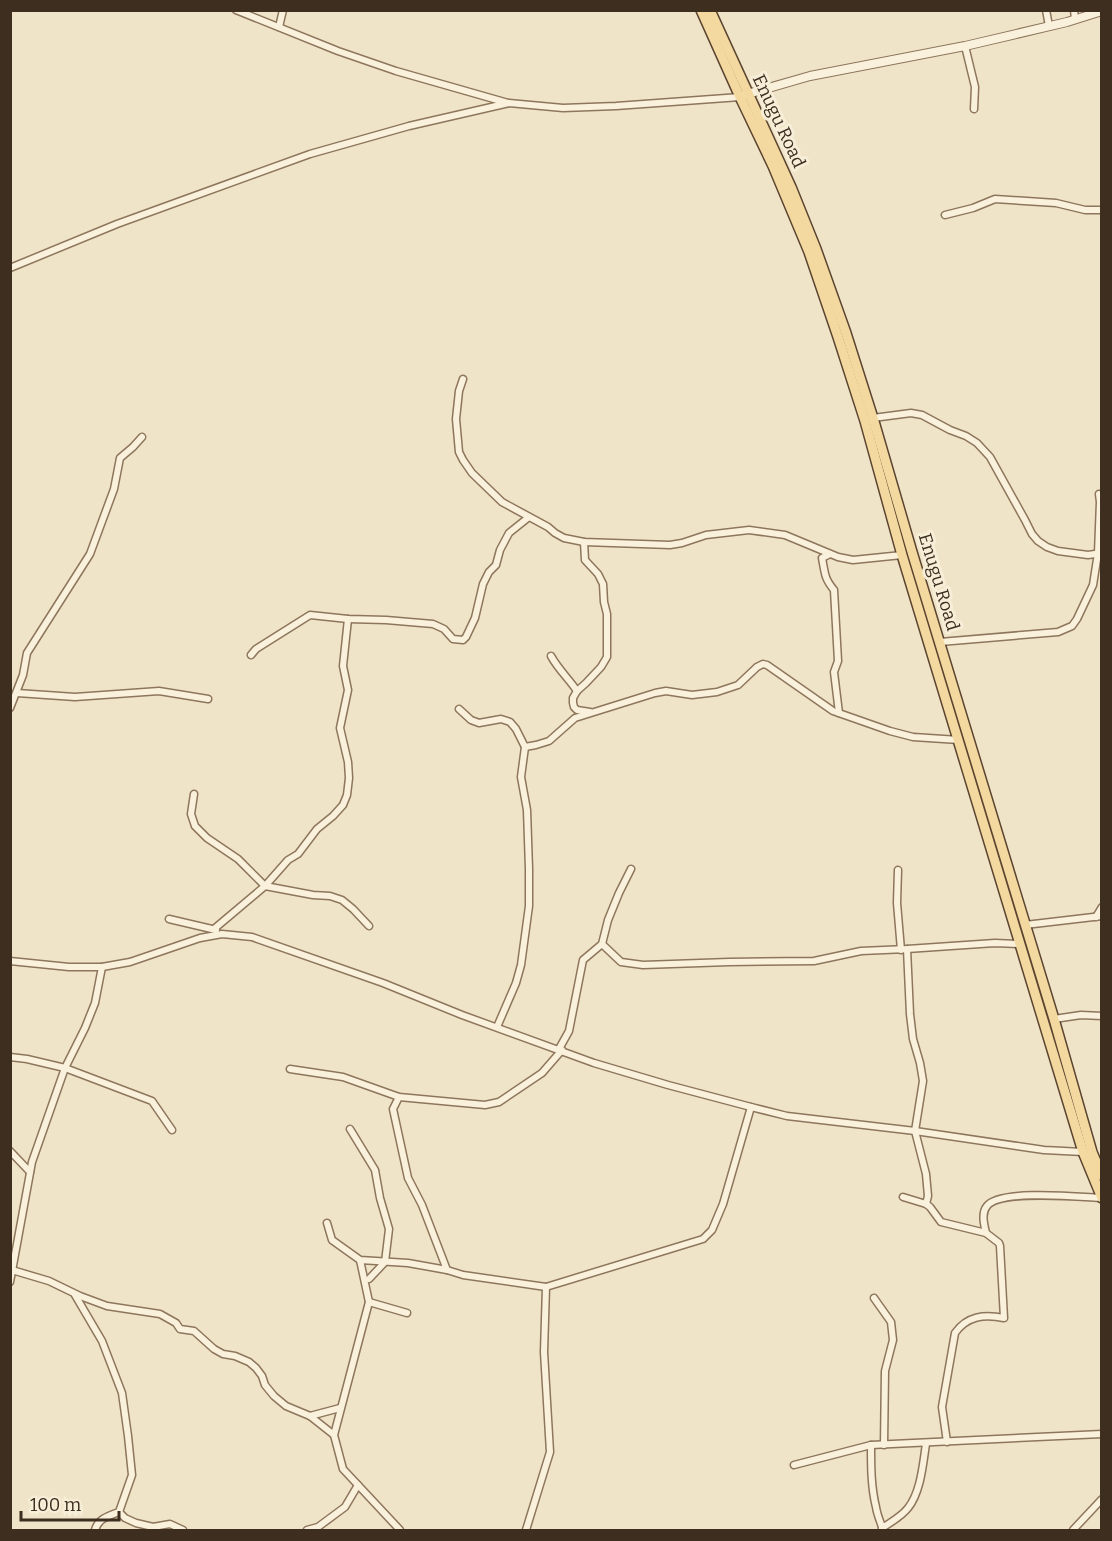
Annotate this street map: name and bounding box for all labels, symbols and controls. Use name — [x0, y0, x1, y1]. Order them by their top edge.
street label: Enugu Road — [748, 71, 810, 172]
street label: Enugu Road — [914, 531, 964, 634]
scale bar — [21, 1484, 118, 1522]
text: 100 m — [30, 1494, 81, 1516]

